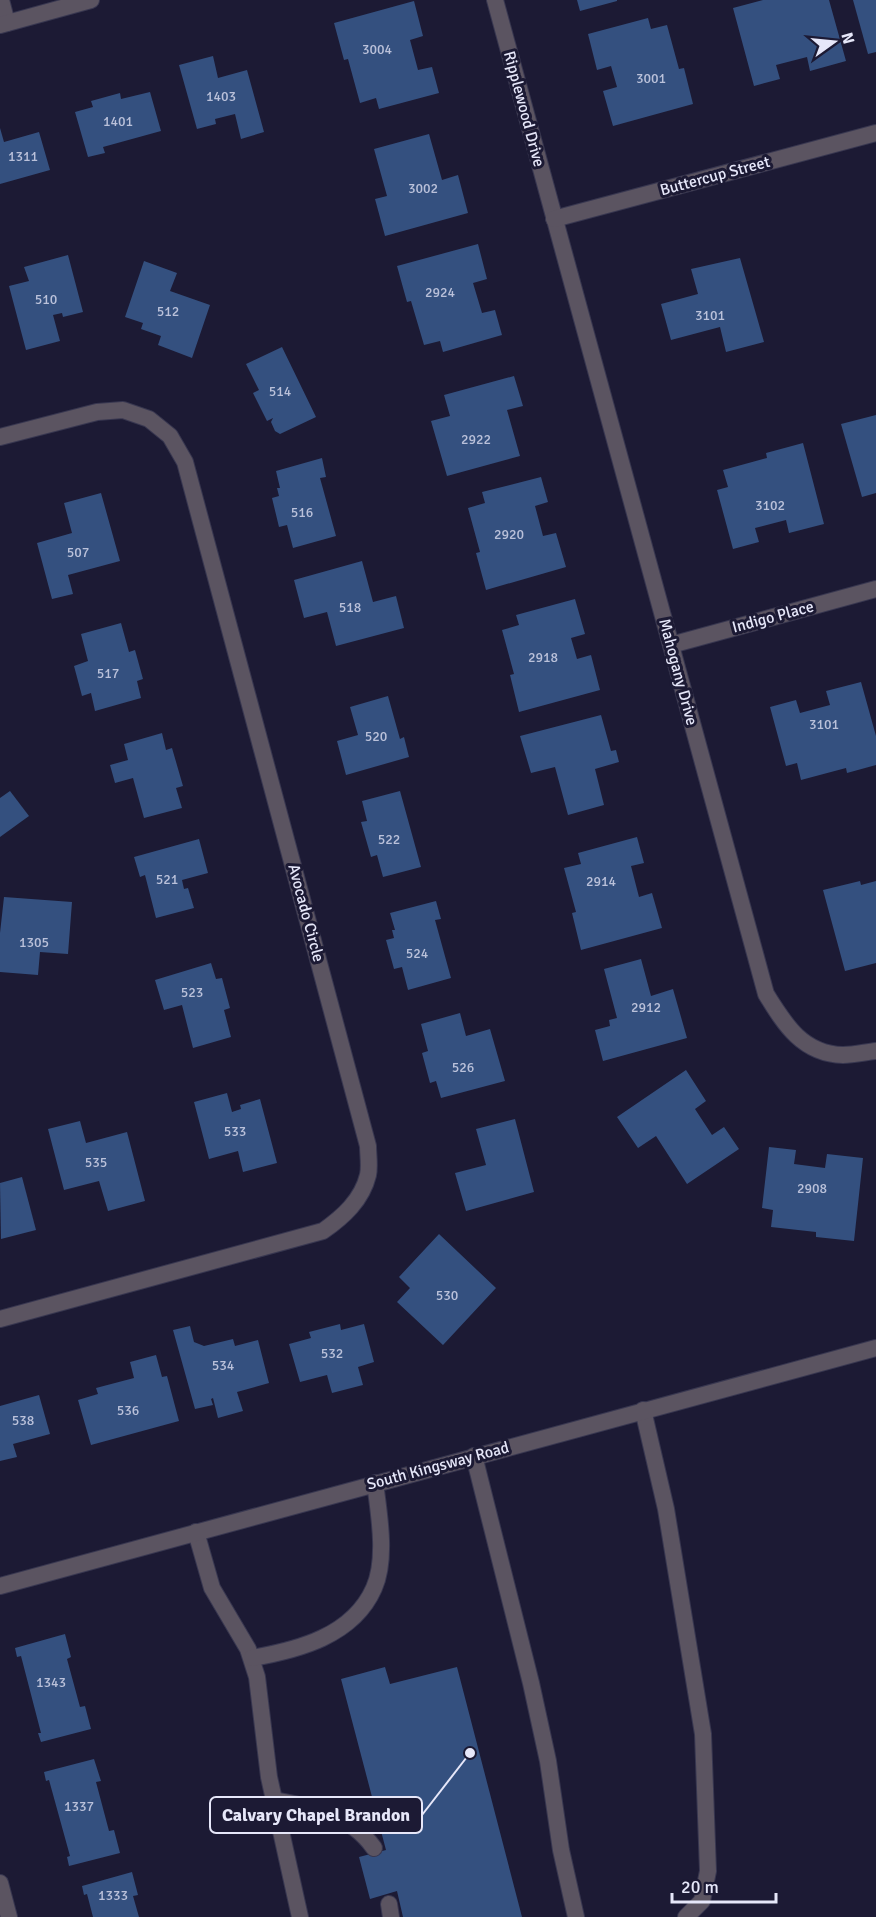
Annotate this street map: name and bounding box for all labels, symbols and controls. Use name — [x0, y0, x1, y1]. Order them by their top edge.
north arrow — [804, 12, 864, 72]
text: N — [836, 30, 859, 46]
house number: 3004 — [362, 41, 393, 58]
street label: Ripplewood Drive — [499, 49, 549, 169]
house number: 3001 — [636, 70, 666, 87]
house number: 1403 — [206, 88, 236, 105]
house number: 1401 — [103, 113, 133, 130]
house number: 1311 — [8, 148, 38, 165]
street label: Buttercup Street — [658, 152, 773, 200]
house number: 3002 — [408, 180, 438, 197]
house number: 2924 — [425, 284, 456, 301]
house number: 510 — [35, 291, 57, 308]
house number: 512 — [157, 303, 179, 320]
house number: 3101 — [695, 307, 725, 324]
house number: 514 — [269, 383, 292, 400]
house number: 2922 — [461, 431, 491, 448]
house number: 3102 — [755, 497, 785, 514]
house number: 516 — [291, 504, 313, 521]
house number: 2920 — [494, 526, 524, 543]
house number: 507 — [67, 544, 89, 561]
street label: Indigo Place — [730, 596, 816, 638]
house number: 518 — [339, 599, 361, 616]
street label: Mahogany Drive — [654, 616, 702, 728]
house number: 2918 — [528, 649, 558, 666]
house number: 517 — [97, 665, 119, 682]
house number: 3101 — [809, 716, 839, 733]
house number: 520 — [365, 728, 387, 745]
house number: 522 — [378, 831, 400, 848]
street label: Avocado Circle — [283, 862, 329, 964]
house number: 521 — [156, 871, 178, 888]
house number: 2914 — [586, 873, 617, 890]
house number: 1305 — [19, 934, 49, 951]
house number: 524 — [406, 945, 429, 962]
house number: 523 — [181, 984, 203, 1001]
house number: 2912 — [631, 999, 661, 1016]
house number: 526 — [452, 1059, 474, 1076]
house number: 533 — [224, 1123, 246, 1140]
house number: 535 — [85, 1154, 107, 1171]
house number: 2908 — [797, 1180, 827, 1197]
house number: 530 — [436, 1287, 458, 1304]
house number: 532 — [321, 1345, 343, 1362]
house number: 534 — [212, 1357, 235, 1374]
house number: 536 — [117, 1402, 139, 1419]
house number: 538 — [12, 1412, 34, 1429]
street label: South Kingsway Road — [365, 1437, 511, 1495]
house number: 1343 — [36, 1674, 66, 1691]
callout: Calvary Chapel Brandon — [210, 1797, 422, 1833]
house number: 1337 — [64, 1798, 94, 1815]
text: Calvary Chapel Brandon — [222, 1804, 410, 1826]
scale bar — [672, 1866, 776, 1904]
text: 20 m — [681, 1876, 719, 1898]
house number: 1333 — [98, 1887, 128, 1904]

